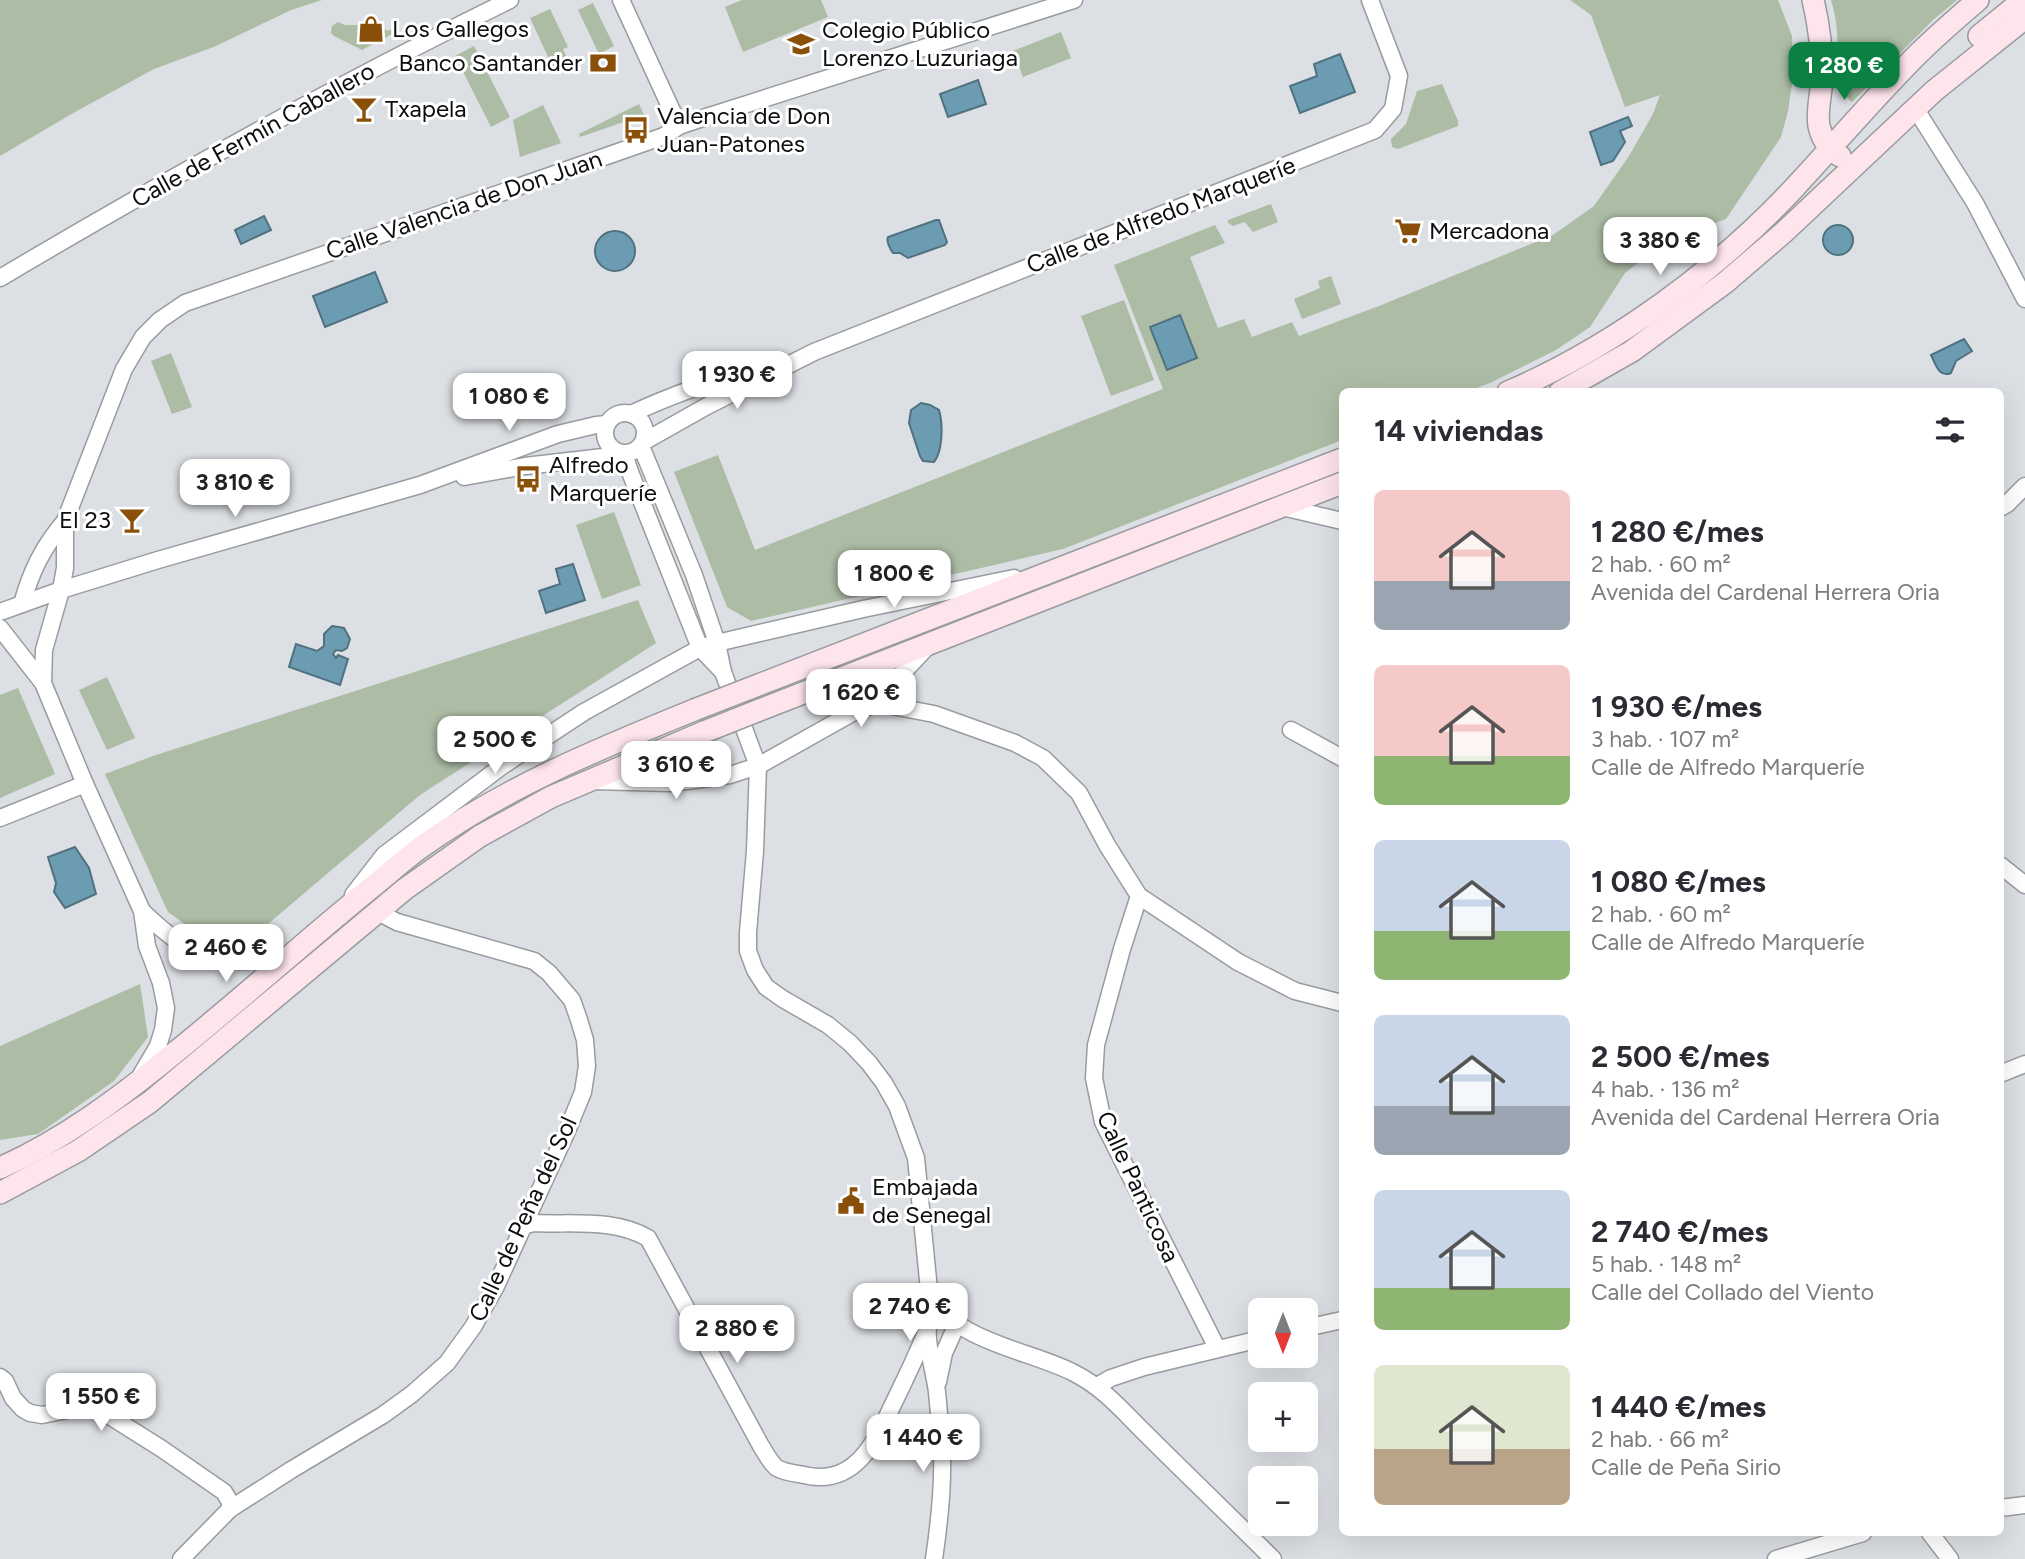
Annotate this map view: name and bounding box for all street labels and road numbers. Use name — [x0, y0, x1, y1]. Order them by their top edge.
street label: Calle de Fermín Caballero — [126, 56, 379, 213]
street label: Calle Valencia de Don Juan — [322, 144, 606, 265]
street label: Calle de Alfredo Marqueríe — [1022, 150, 1299, 279]
street label: Calle Panticosa — [1091, 1107, 1186, 1267]
street label: Calle de Peña del Sol — [462, 1112, 583, 1326]

